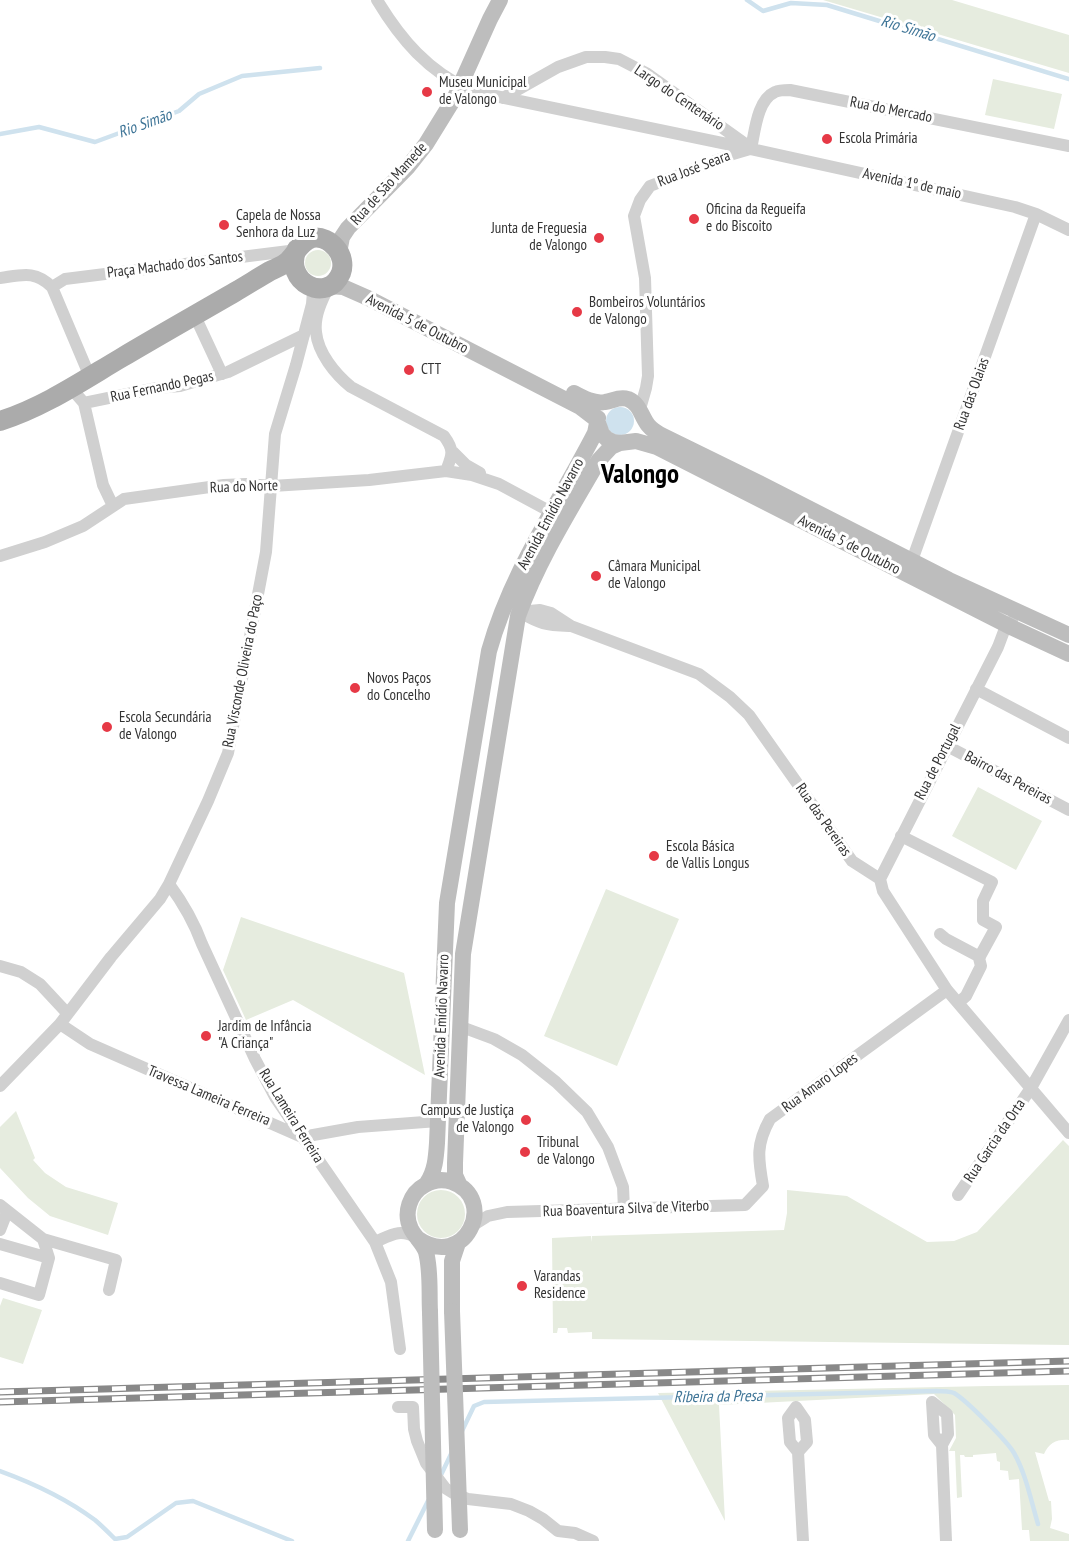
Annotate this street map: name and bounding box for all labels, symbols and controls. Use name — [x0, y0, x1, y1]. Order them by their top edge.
water label: Rio Simão — [879, 12, 937, 46]
street label: Largo do Centenário — [631, 61, 727, 135]
place label: Museu Municipal de Valongo — [439, 74, 527, 109]
marker: Museu Municipal de Valongo — [420, 85, 434, 99]
street label: Rua do Mercado — [848, 93, 934, 127]
water label: Rio Simão — [116, 105, 174, 143]
place label: Escola Primária — [839, 130, 918, 148]
marker: Escola Primária — [820, 132, 834, 146]
street label: Rua de São Mamede — [347, 139, 431, 229]
street label: Rua José Seara — [655, 147, 733, 191]
street label: Avenida 1º de maio — [861, 165, 963, 203]
place label: Oficina da Regueifa e do Biscoito — [706, 201, 806, 236]
place label: Capela de Nossa Senhora da Luz — [236, 207, 321, 242]
marker: Oficina da Regueifa e do Biscoito — [687, 212, 701, 226]
marker: Capela de Nossa Senhora da Luz — [217, 218, 231, 232]
place label: Junta de Freguesia de Valongo — [491, 220, 587, 255]
marker: Junta de Freguesia de Valongo — [592, 231, 606, 245]
street label: Praça Machado dos Santos — [106, 248, 244, 282]
street label: Avenida 5 de Outubro — [363, 290, 471, 358]
place label: Bombeiros Voluntários de Valongo — [589, 294, 705, 329]
marker: Bombeiros Voluntários de Valongo — [570, 305, 584, 319]
street label: Rua das Olaias — [951, 355, 993, 433]
place label: CTT — [421, 361, 441, 379]
marker: CTT — [402, 363, 416, 377]
street label: Rua Fernando Pegas — [109, 367, 215, 407]
street label: Avenida Emídio Navarro — [514, 455, 588, 573]
district label: Valongo — [601, 459, 679, 491]
street label: Rua do Norte — [210, 477, 278, 497]
street label: Avenida 5 de Outubro — [795, 511, 903, 579]
place label: Câmara Municipal de Valongo — [608, 558, 700, 593]
marker: Câmara Municipal de Valongo — [589, 569, 603, 583]
street label: Rua Visconde Oliveira do Paço — [219, 593, 267, 749]
place label: Novos Paços do Concelho — [367, 670, 431, 705]
marker: Novos Paços do Concelho — [348, 681, 362, 695]
place label: Escola Secundária de Valongo — [119, 709, 212, 744]
marker: Escola Secundária de Valongo — [100, 720, 114, 734]
street label: Rua de Portugal — [911, 721, 965, 803]
street label: Bairro das Pereiras — [961, 747, 1055, 809]
street label: Rua das Pereiras — [791, 780, 855, 860]
place label: Escola Básica de Vallis Longus — [666, 838, 749, 873]
marker: Escola Básica de Vallis Longus — [647, 849, 661, 863]
street label: Avenida Emídio Navarro — [431, 954, 453, 1078]
place label: Jardim de Infância "A Criança" — [218, 1018, 311, 1053]
marker: Jardim de Infância "A Criança" — [199, 1029, 213, 1043]
street label: Rua Amaro Lopes — [779, 1049, 861, 1117]
street label: Travessa Lameira Ferreira — [145, 1062, 273, 1130]
street label: Rua Lameira Ferreira — [255, 1066, 327, 1166]
street label: Rua Garcia da Orta — [961, 1096, 1029, 1186]
place label: Campus de Justiça de Valongo — [420, 1102, 514, 1137]
marker: Campus de Justiça de Valongo — [519, 1113, 533, 1127]
place label: Tribunal de Valongo — [537, 1134, 595, 1169]
marker: Tribunal de Valongo — [518, 1145, 532, 1159]
street label: Rua Boaventura Silva de Viterbo — [542, 1197, 710, 1221]
place label: Varandas Residence — [534, 1268, 586, 1303]
marker: Varandas Residence — [515, 1279, 529, 1293]
water label: Ribeira da Presa — [674, 1387, 762, 1407]

